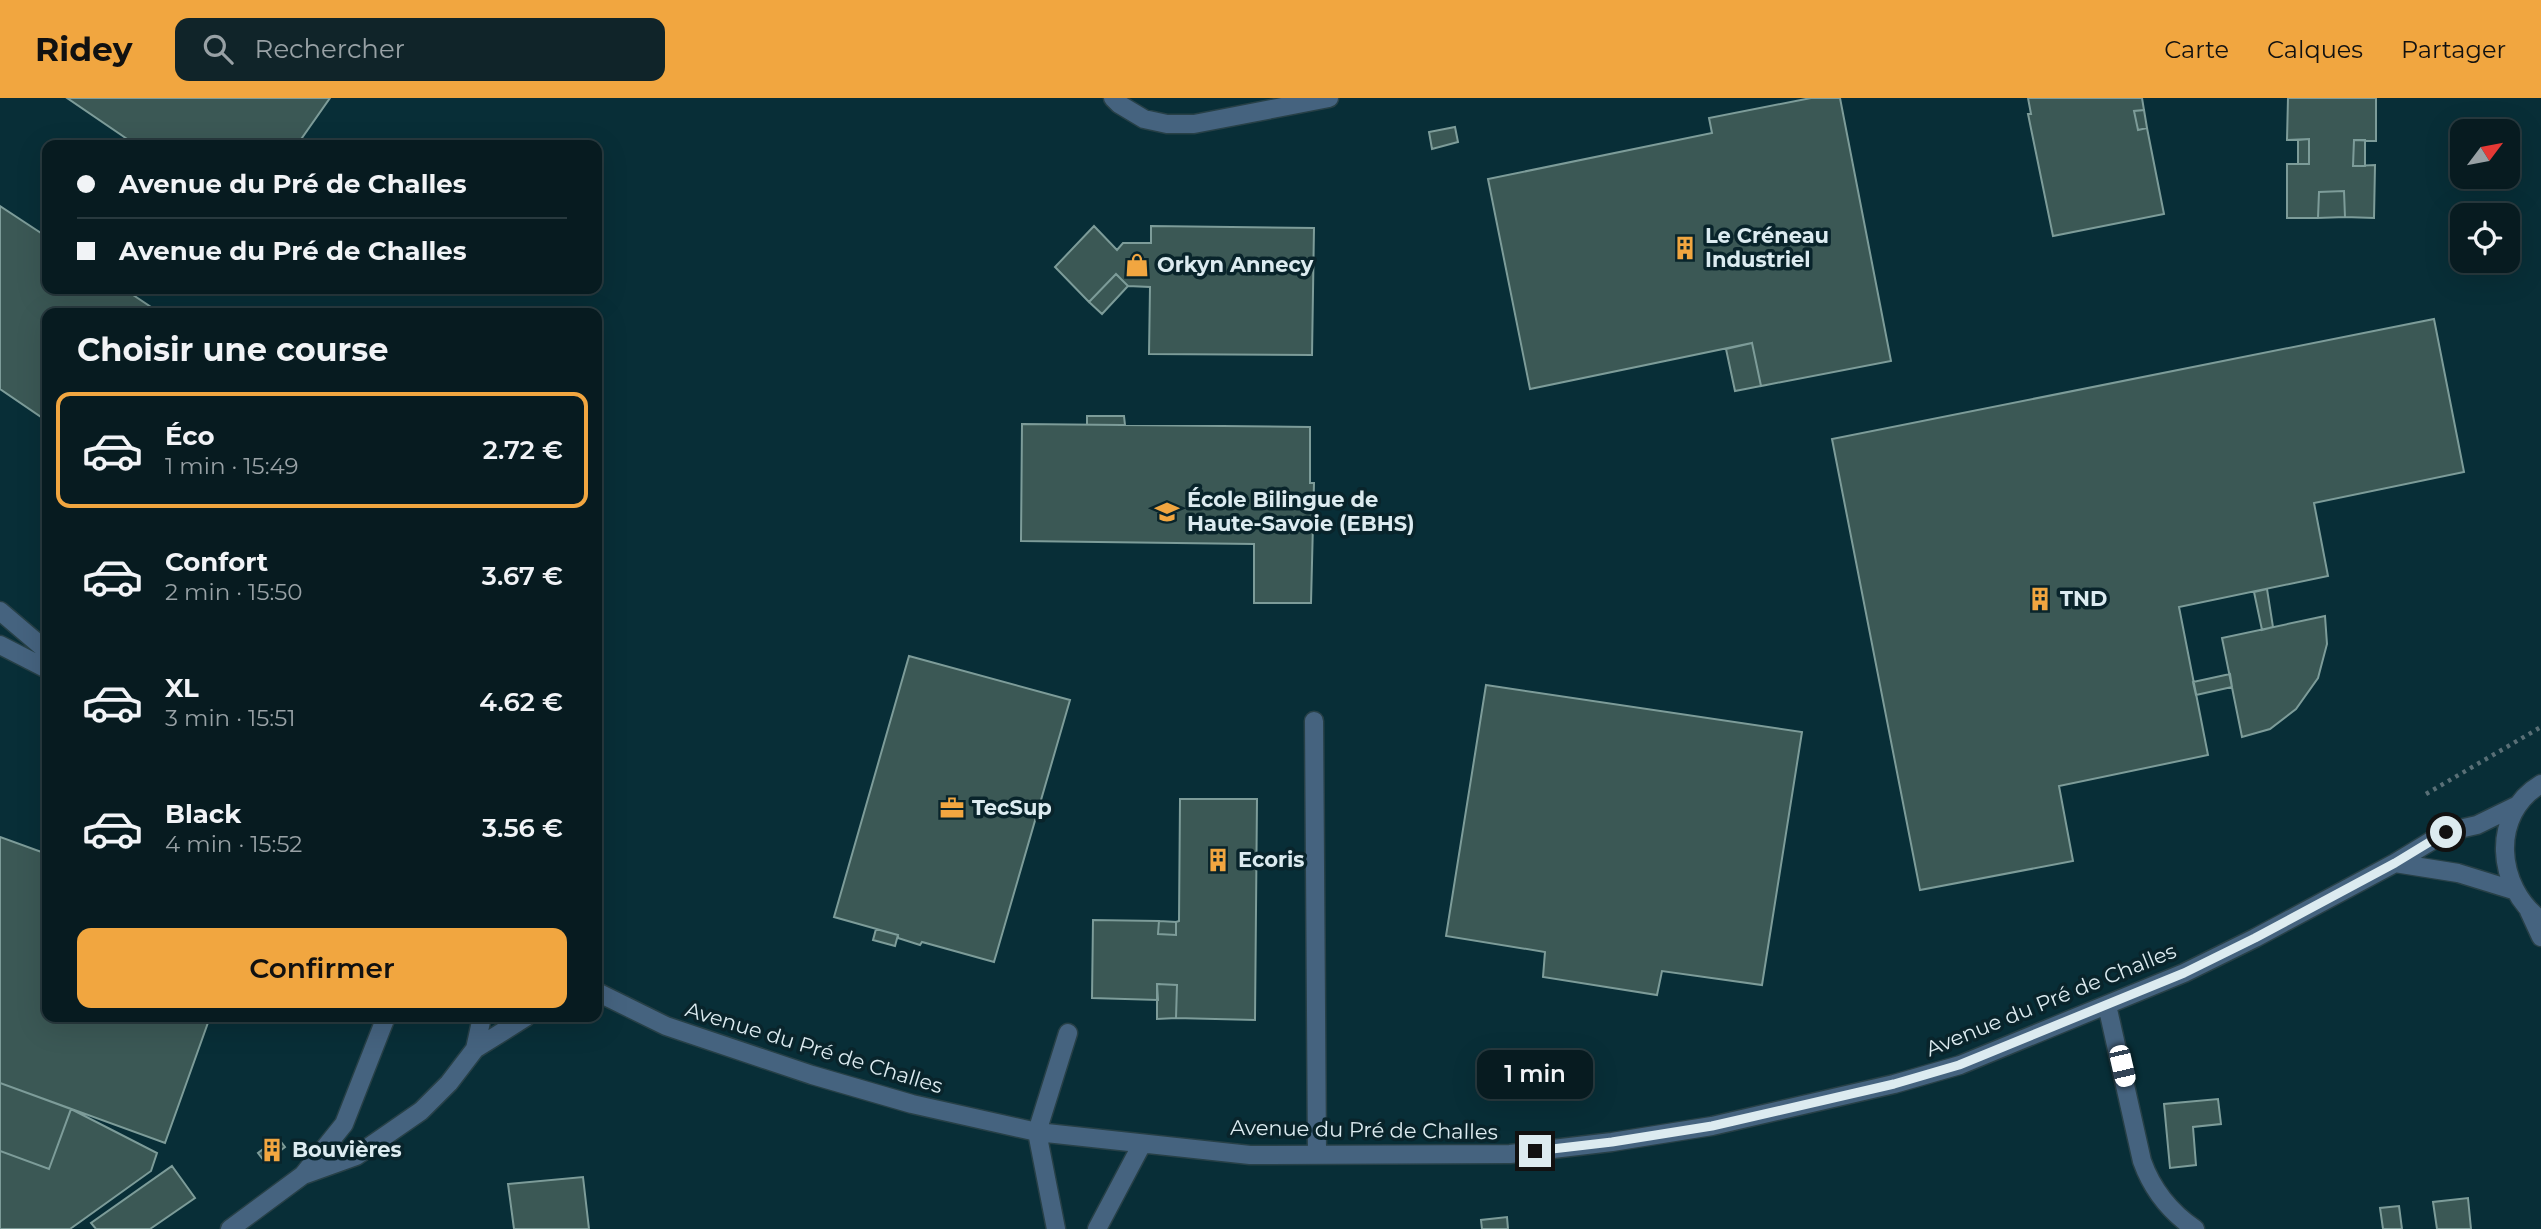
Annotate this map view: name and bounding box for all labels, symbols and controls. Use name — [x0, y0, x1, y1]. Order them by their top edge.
search box — [175, 18, 665, 81]
text: Ridey — [35, 29, 133, 69]
icon: search — [199, 30, 237, 68]
text: Rechercher — [255, 33, 405, 65]
text: Carte — [2164, 35, 2229, 64]
text: Calques — [2267, 35, 2363, 64]
text: Partager — [2401, 35, 2506, 64]
north arrow — [2450, 119, 2520, 189]
map controls — [2450, 119, 2520, 273]
text: Avenue du Pré de Challes — [119, 168, 467, 200]
button: locate — [2450, 203, 2520, 273]
place label: Le Créneau Industriel — [1705, 223, 1829, 272]
building icon: Le Créneau Industriel — [1671, 234, 1699, 262]
text: Avenue du Pré de Challes — [119, 235, 467, 267]
shop icon: Orkyn Annecy — [1123, 251, 1151, 279]
place label: Orkyn Annecy — [1157, 252, 1314, 277]
text: Choisir une course — [77, 330, 389, 369]
icon: car — [81, 419, 144, 482]
text: Éco — [165, 420, 215, 452]
text: 2.72 € — [483, 434, 563, 466]
text: 1 min · 15:49 — [165, 452, 299, 480]
place label: École Bilingue de Haute-Savoie (EBHS) — [1187, 487, 1415, 536]
school or university icon: École Bilingue de Haute-Savoie (EBHS) — [1153, 498, 1181, 526]
icon: car — [81, 545, 144, 608]
text: Confort — [165, 546, 268, 578]
text: 3.67 € — [482, 560, 563, 592]
text: 2 min · 15:50 — [165, 578, 303, 606]
building icon: TND — [2026, 585, 2054, 613]
place label: TND — [2060, 586, 2107, 611]
icon: car — [81, 671, 144, 734]
text: XL — [165, 672, 199, 704]
text: 4.62 € — [479, 686, 563, 718]
text: 3 min · 15:51 — [165, 704, 296, 732]
office icon: TecSup — [938, 794, 966, 822]
place label: TecSup — [972, 795, 1052, 820]
icon: car — [81, 797, 144, 860]
text: Black — [165, 798, 241, 830]
text: 3.56 € — [482, 812, 563, 844]
route start — [2430, 816, 2462, 848]
text: 4 min · 15:52 — [165, 830, 302, 858]
building icon: Ecoris — [1204, 846, 1232, 874]
place label: Ecoris — [1238, 847, 1305, 872]
button: Confirmer — [77, 928, 567, 1008]
street label: Avenue du Pré de Challes — [1922, 938, 2180, 1061]
street label: Avenue du Pré de Challes — [682, 996, 946, 1099]
car — [2108, 1043, 2137, 1089]
callout: 1 min — [1477, 1049, 1593, 1098]
text: 1 min — [1504, 1060, 1566, 1088]
street label: Avenue du Pré de Challes — [1230, 1115, 1498, 1144]
route end — [1519, 1135, 1551, 1167]
building icon: Bouvières — [258, 1136, 286, 1164]
place label: Bouvières — [292, 1137, 402, 1162]

